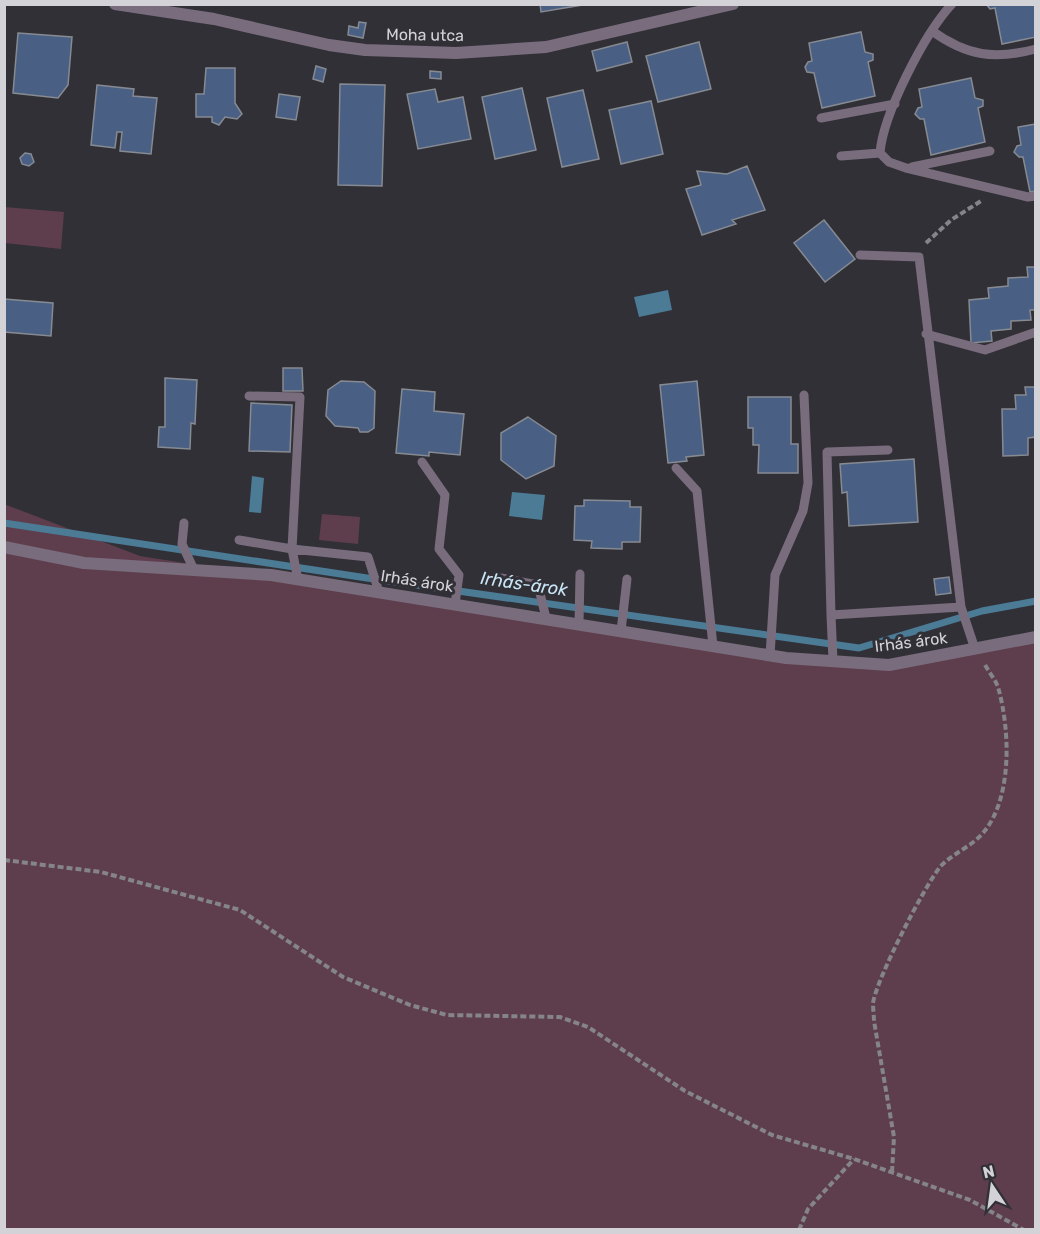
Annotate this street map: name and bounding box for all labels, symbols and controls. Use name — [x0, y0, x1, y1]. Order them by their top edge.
street label: Moha utca — [386, 25, 464, 45]
street label: Irhás árok — [379, 566, 455, 596]
water label: Irhás-árok — [479, 567, 570, 601]
street label: Irhás árok — [873, 628, 949, 656]
north arrow — [962, 1156, 1022, 1216]
text: N — [981, 1161, 996, 1182]

